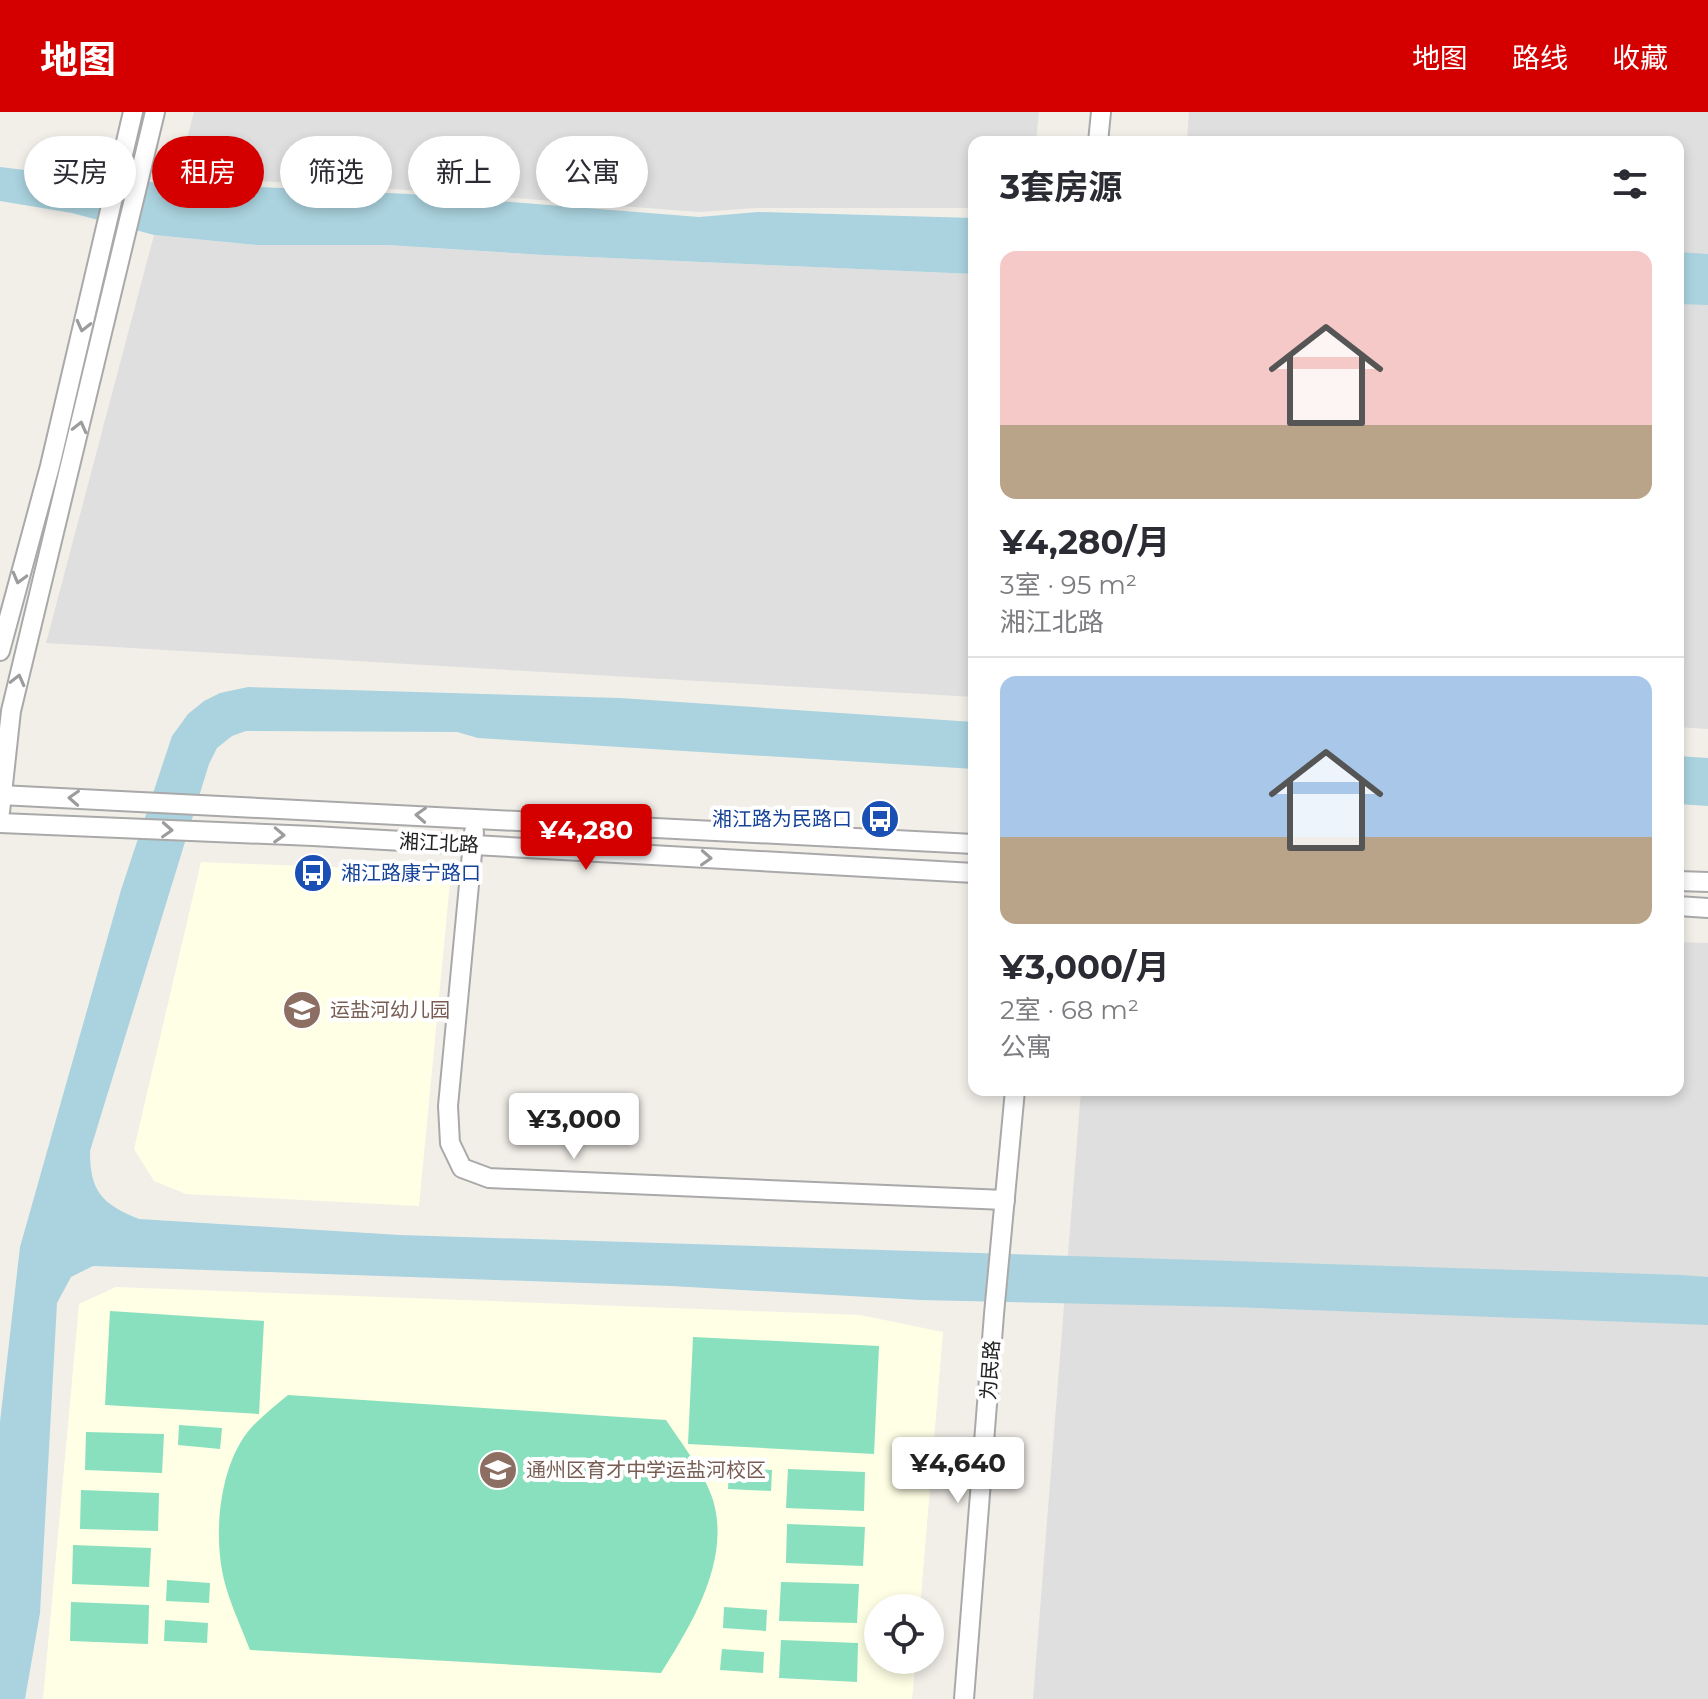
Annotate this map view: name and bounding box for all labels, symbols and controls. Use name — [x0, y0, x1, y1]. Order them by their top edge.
text: 地图 — [40, 36, 116, 83]
text: 地图 — [1412, 41, 1468, 75]
text: 路线 — [1512, 41, 1568, 75]
text: 收藏 — [1612, 41, 1668, 75]
chip: 买房 — [24, 136, 136, 208]
chip: 租房 — [152, 136, 264, 208]
chip: 筛选 — [280, 136, 392, 208]
chip: 新上 — [408, 136, 520, 208]
chip: 公寓 — [536, 136, 648, 208]
icon: filters — [1608, 162, 1652, 206]
text: 3套房源 — [1000, 166, 1122, 208]
icon: home — [1254, 303, 1398, 447]
one-way arrow — [75, 319, 92, 333]
one-way arrow — [70, 421, 87, 435]
text: ¥4,280/月 — [1000, 521, 1170, 563]
text: 3室 · 95 m² — [1000, 569, 1137, 601]
one-way arrow — [12, 571, 29, 585]
text: 湘江北路 — [1000, 606, 1104, 638]
one-way arrow — [9, 673, 26, 687]
icon: home — [1254, 728, 1398, 872]
one-way arrow — [67, 790, 80, 807]
bus stop icon: 湘江路为民路口 — [859, 798, 901, 840]
pin: ¥4,280 — [521, 804, 651, 872]
one-way arrow — [414, 807, 427, 824]
place label: 湘江路为民路口 — [712, 807, 852, 831]
text: ¥4,280 — [539, 814, 633, 846]
one-way arrow — [161, 821, 174, 838]
one-way arrow — [273, 826, 286, 843]
street label: 湘江北路 — [398, 829, 480, 857]
one-way arrow — [700, 849, 713, 866]
bus stop icon: 湘江路康宁路口 — [292, 852, 334, 894]
place label: 湘江路康宁路口 — [341, 861, 481, 885]
text: ¥3,000/月 — [1000, 946, 1170, 988]
school or university icon: 运盐河幼儿园 — [281, 989, 323, 1031]
text: 2室 · 68 m² — [1000, 994, 1139, 1026]
place label: 运盐河幼儿园 — [330, 998, 450, 1022]
text: 公寓 — [1000, 1031, 1052, 1063]
pin: ¥3,000 — [509, 1093, 639, 1161]
text: ¥3,000 — [527, 1103, 621, 1135]
street label: 为民路 — [976, 1339, 1004, 1401]
pin: ¥4,640 — [893, 1437, 1023, 1505]
text: ¥4,640 — [910, 1447, 1006, 1479]
school or university icon: 通州区育才中学运盐河校区 — [477, 1449, 519, 1491]
place label: 通州区育才中学运盐河校区 — [526, 1458, 766, 1482]
map controls — [864, 1594, 944, 1674]
button: locate — [864, 1594, 944, 1674]

